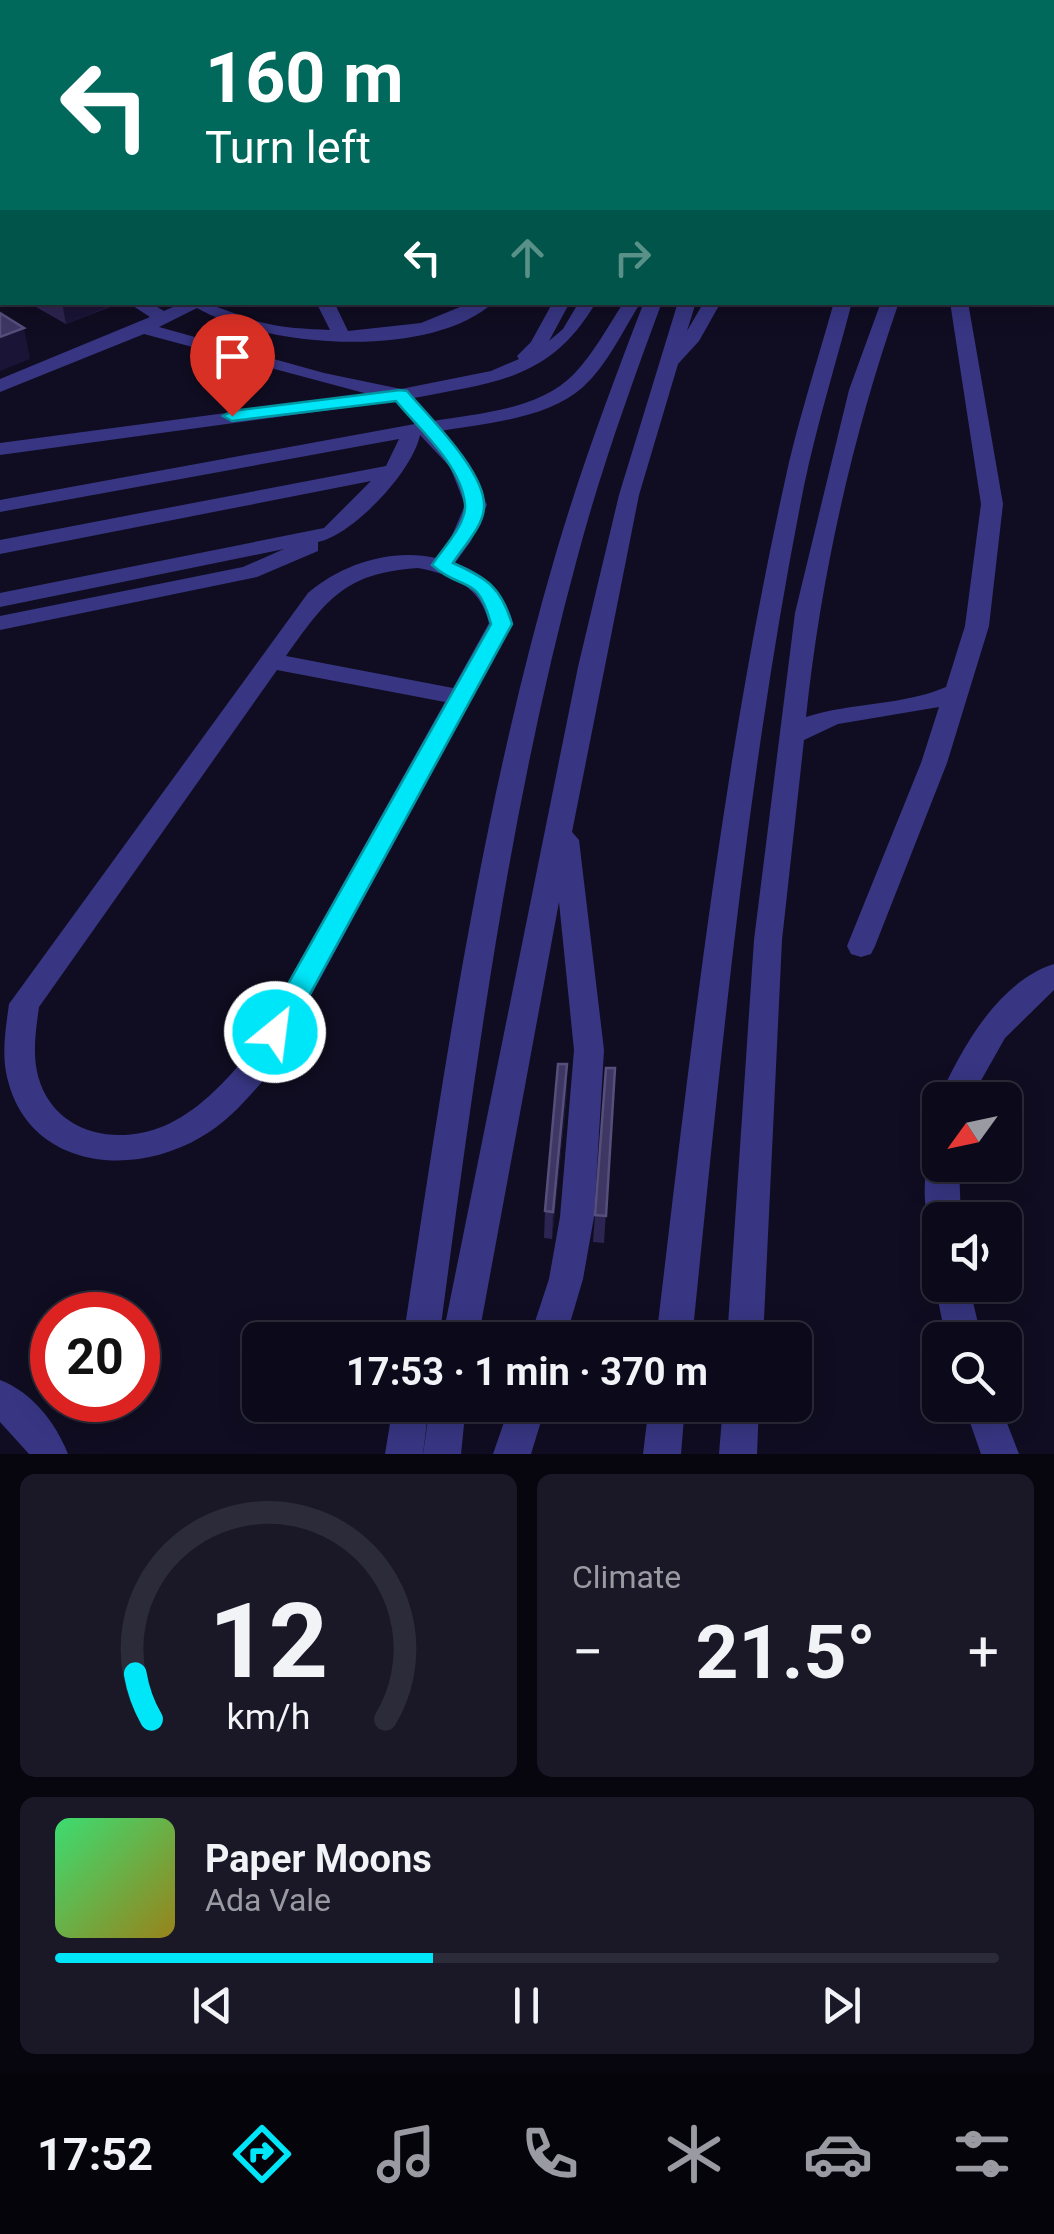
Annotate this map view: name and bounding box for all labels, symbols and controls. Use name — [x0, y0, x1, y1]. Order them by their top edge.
text: 160 m — [205, 37, 404, 119]
icon: left — [40, 40, 170, 170]
text: Turn left — [205, 121, 371, 174]
icon: left — [395, 230, 450, 285]
icon: ahead — [500, 230, 555, 285]
icon: right — [605, 230, 660, 285]
pin — [190, 314, 275, 417]
icon: arrive — [205, 329, 260, 384]
position arrow — [223, 980, 327, 1084]
north arrow — [922, 1082, 1022, 1182]
map controls — [922, 1082, 1022, 1422]
button: sound — [922, 1202, 1022, 1302]
speed limit sign: 20 — [30, 1292, 160, 1422]
button: search — [922, 1322, 1022, 1422]
text: 17:53 · 1 min · 370 m — [346, 1350, 708, 1394]
text: Climate — [572, 1558, 681, 1596]
text: 12 — [209, 1581, 328, 1702]
text: 21.5° — [696, 1608, 876, 1696]
text: − — [572, 1620, 603, 1684]
text: + — [968, 1620, 999, 1684]
text: km/h — [227, 1696, 310, 1738]
text: Paper Moons — [205, 1837, 432, 1881]
text: Ada Vale — [205, 1881, 331, 1919]
icon: previous — [185, 1978, 240, 2033]
icon: pause — [499, 1978, 554, 2033]
icon: next — [814, 1978, 869, 2033]
icon: directions — [227, 2119, 297, 2189]
icon: music — [371, 2119, 441, 2189]
icon: phone — [515, 2119, 585, 2189]
icon: climate — [659, 2119, 729, 2189]
icon: car — [803, 2119, 873, 2189]
icon: filters — [947, 2119, 1017, 2189]
text: 17:52 — [37, 2128, 153, 2181]

